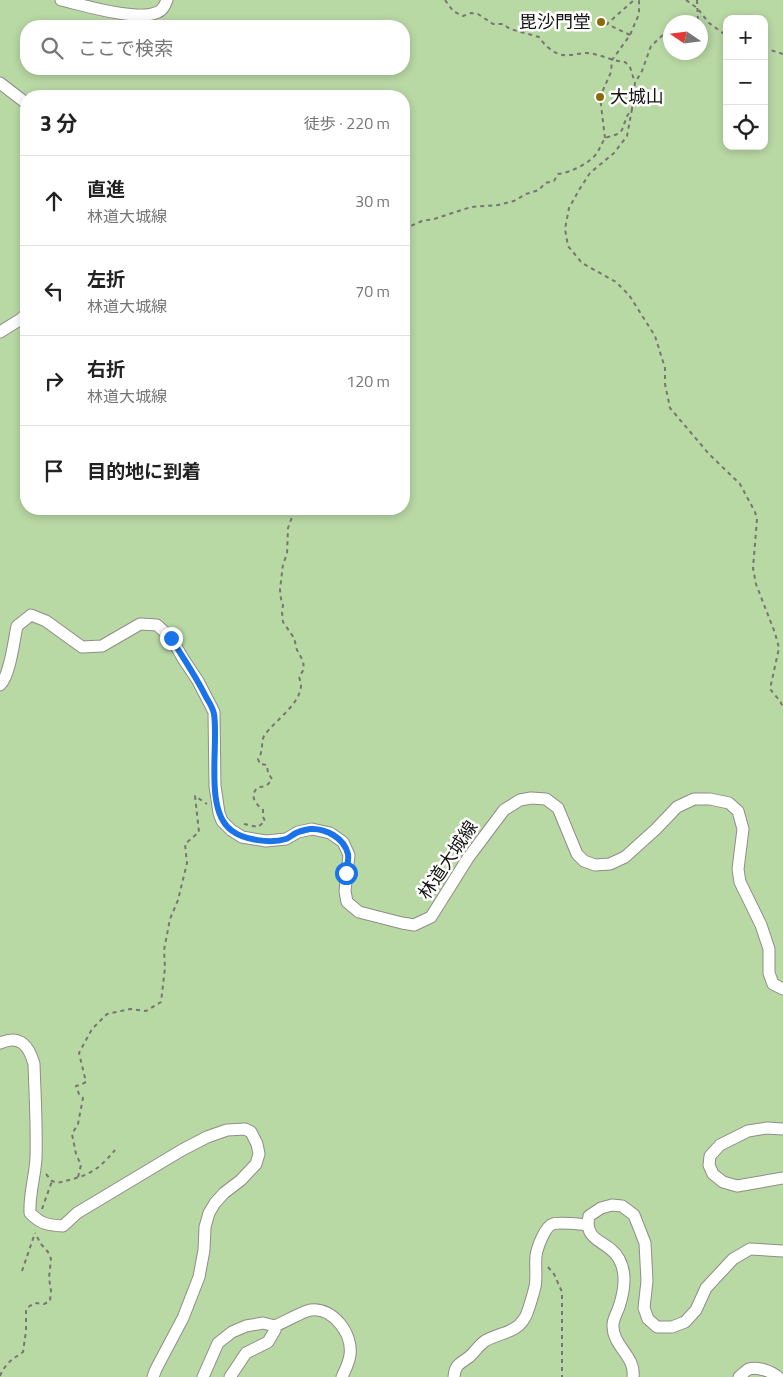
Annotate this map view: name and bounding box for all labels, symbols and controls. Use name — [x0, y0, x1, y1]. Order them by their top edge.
place label: 毘沙門堂 — [519, 8, 591, 35]
north arrow — [663, 15, 708, 60]
map controls — [723, 15, 768, 150]
button: + — [723, 15, 768, 60]
marker: 毘沙門堂 — [595, 16, 607, 28]
search box — [20, 20, 410, 75]
text: ここで検索 — [78, 33, 173, 62]
icon: search — [38, 34, 66, 62]
button: − — [723, 60, 768, 105]
place label: 大城山 — [610, 83, 664, 110]
marker: 大城山 — [594, 91, 606, 103]
button: locate — [723, 105, 768, 150]
text: 3 分 — [40, 107, 77, 139]
text: 徒歩 · 220 m — [304, 111, 390, 135]
text: 直進 — [87, 174, 125, 203]
icon: ahead — [40, 187, 68, 215]
text: 30 m — [355, 189, 390, 213]
text: 林道大城線 — [87, 204, 167, 228]
text: 左折 — [87, 264, 125, 293]
icon: left — [40, 277, 68, 305]
text: 70 m — [355, 279, 390, 303]
text: 林道大城線 — [87, 294, 167, 318]
text: 右折 — [87, 354, 125, 383]
icon: right — [40, 367, 68, 395]
text: 120 m — [346, 369, 390, 393]
text: 林道大城線 — [87, 384, 167, 408]
text: 目的地に到着 — [87, 456, 201, 485]
icon: arrive — [40, 457, 68, 485]
route end — [160, 627, 183, 650]
street label: 林道大城線 — [411, 815, 484, 905]
route start — [335, 862, 358, 885]

